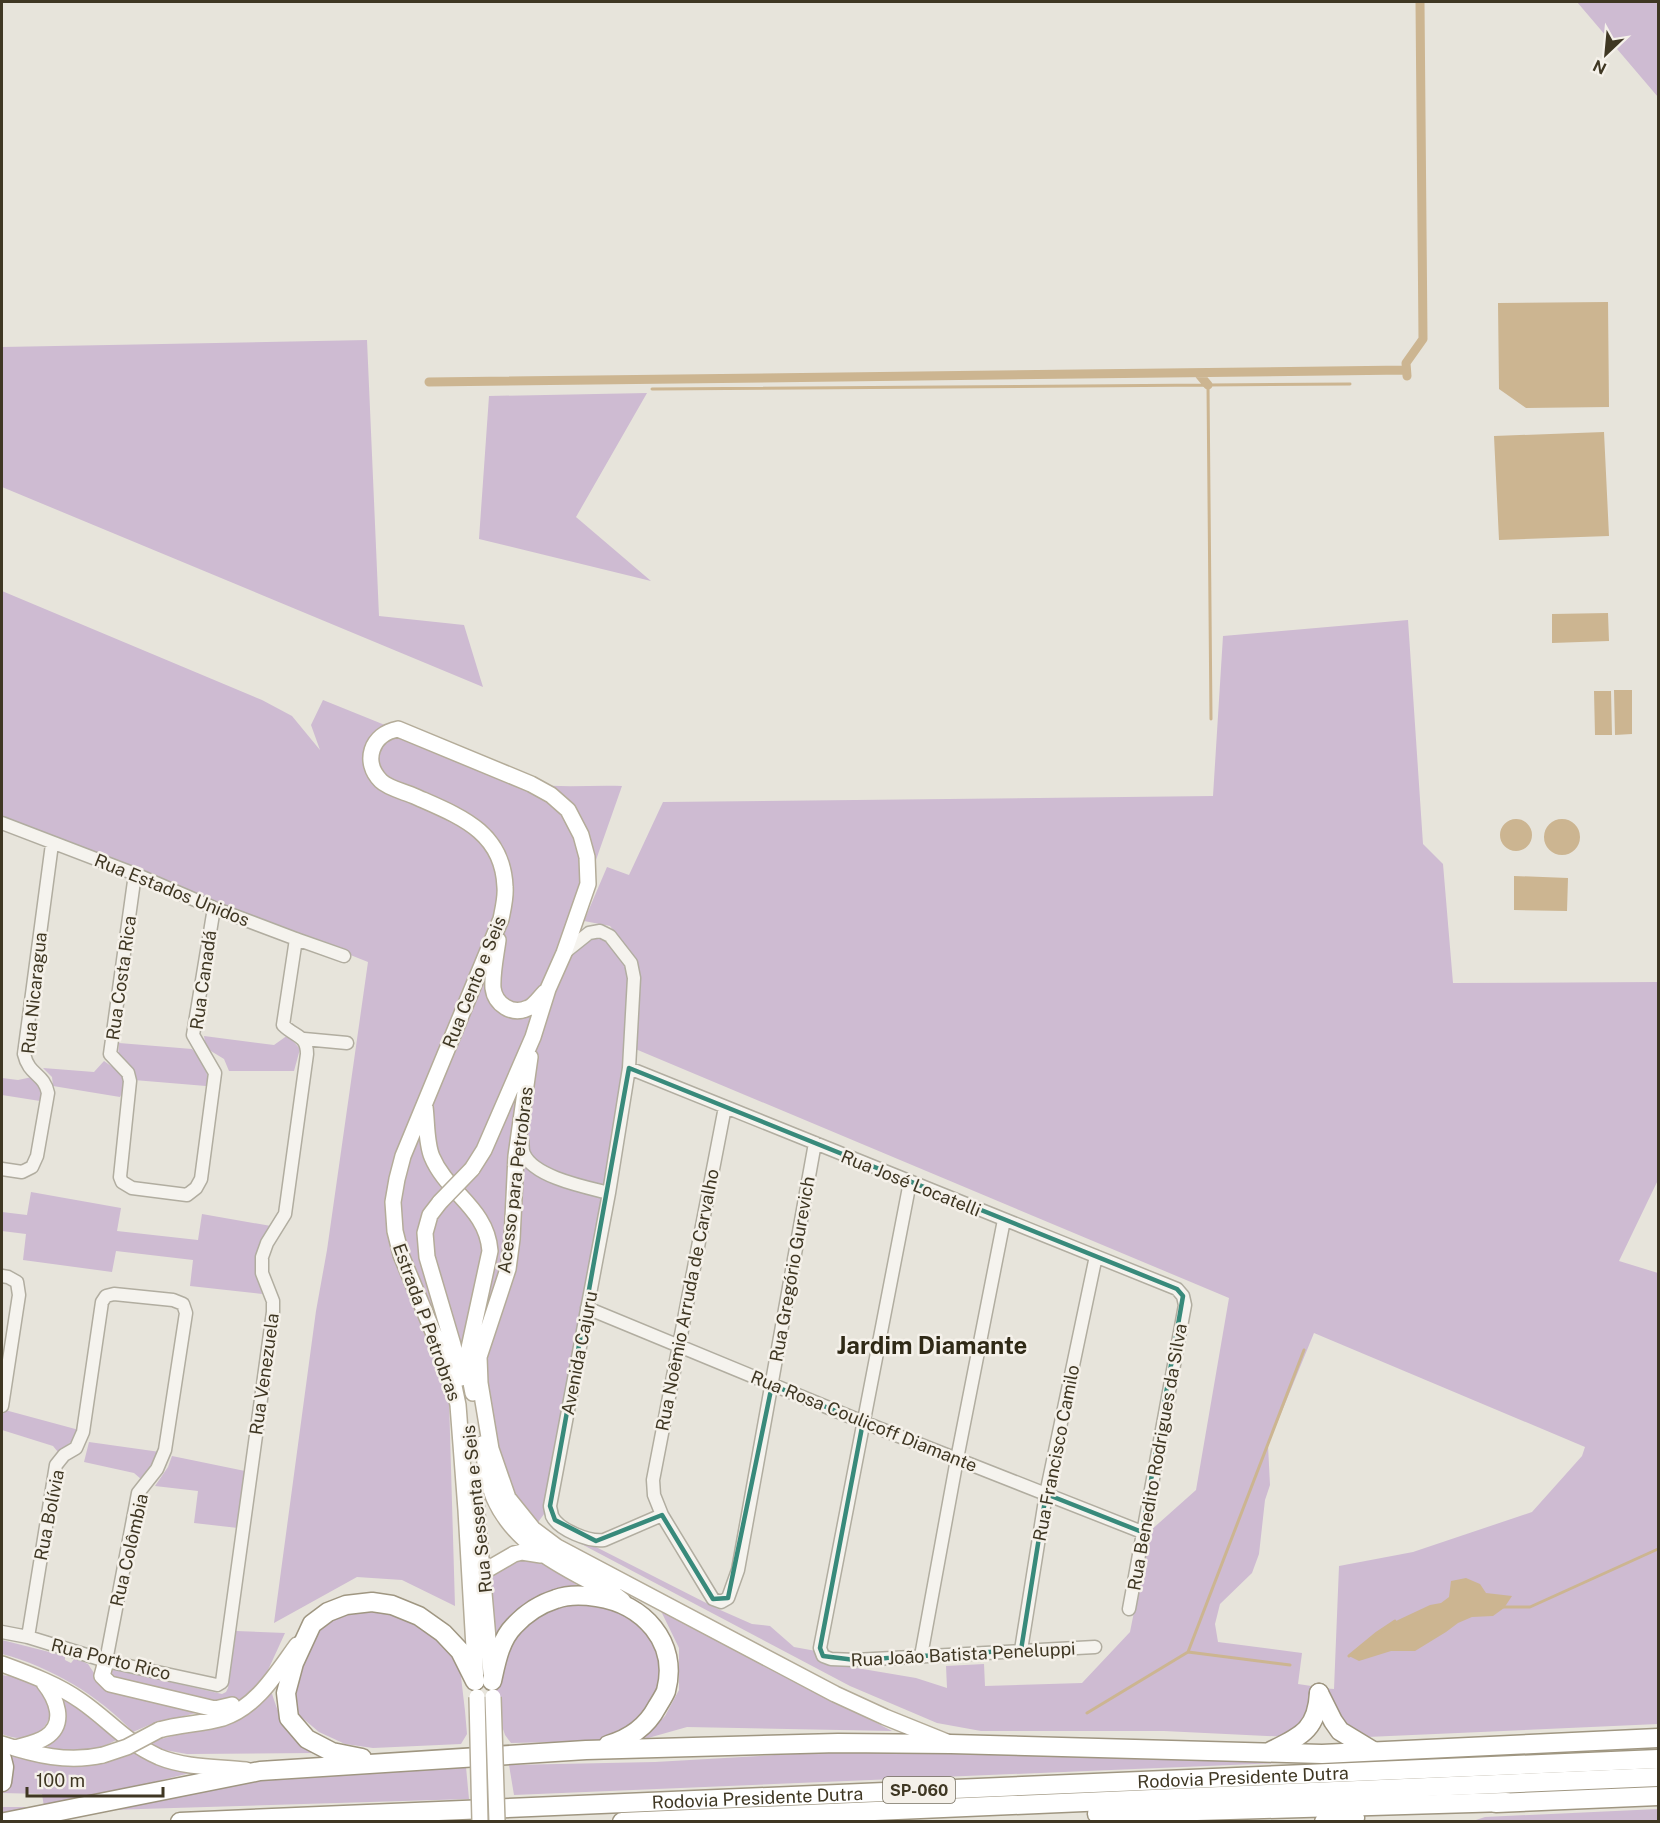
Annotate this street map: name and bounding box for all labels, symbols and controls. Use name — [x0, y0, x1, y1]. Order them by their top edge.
north arrow — [1576, 24, 1636, 84]
text: N — [1590, 56, 1609, 78]
street label: Rua Estados Unidos — [91, 849, 253, 931]
street label: Rua Cento e Seis — [438, 913, 510, 1051]
street label: Rua Costa Rica — [102, 914, 140, 1042]
street label: Rua Canadá — [186, 929, 220, 1031]
street label: Rua Nicaragua — [17, 931, 51, 1055]
street label: Acesso para Petrobras — [493, 1085, 537, 1275]
street label: Rua José Locatelli — [838, 1145, 984, 1221]
street label: Rua Noêmio Arruda de Carvalho — [651, 1167, 723, 1433]
street label: Rua Gregório Gurevich — [765, 1174, 819, 1364]
street label: Estrada P Petrobras — [389, 1240, 465, 1404]
street label: Avenida Cajuru — [557, 1289, 601, 1417]
street label: Rua Venezuela — [245, 1312, 283, 1436]
street label: Rua Benedito Rodrigues da Silva — [1123, 1322, 1191, 1592]
district label: Jardim Diamante — [837, 1331, 1027, 1359]
street label: Rua Francisco Camilo — [1029, 1363, 1083, 1543]
street label: Rua Rosa Coulicoff Diamante — [748, 1366, 980, 1476]
street label: Rua Sessenta e Seis — [458, 1424, 496, 1594]
street label: Rua Bolívia — [30, 1468, 68, 1562]
street label: Rua Colômbia — [106, 1491, 152, 1609]
street label: Rua Porto Rico — [49, 1634, 173, 1684]
street label: Rua João Batista Peneluppi — [850, 1638, 1076, 1670]
scale bar — [27, 1760, 164, 1798]
street label: Rodovia Presidente Dutra — [1137, 1762, 1349, 1792]
text: 100 m — [36, 1770, 85, 1791]
road number: SP-060 — [883, 1777, 955, 1803]
street label: Rodovia Presidente Dutra — [651, 1782, 864, 1812]

